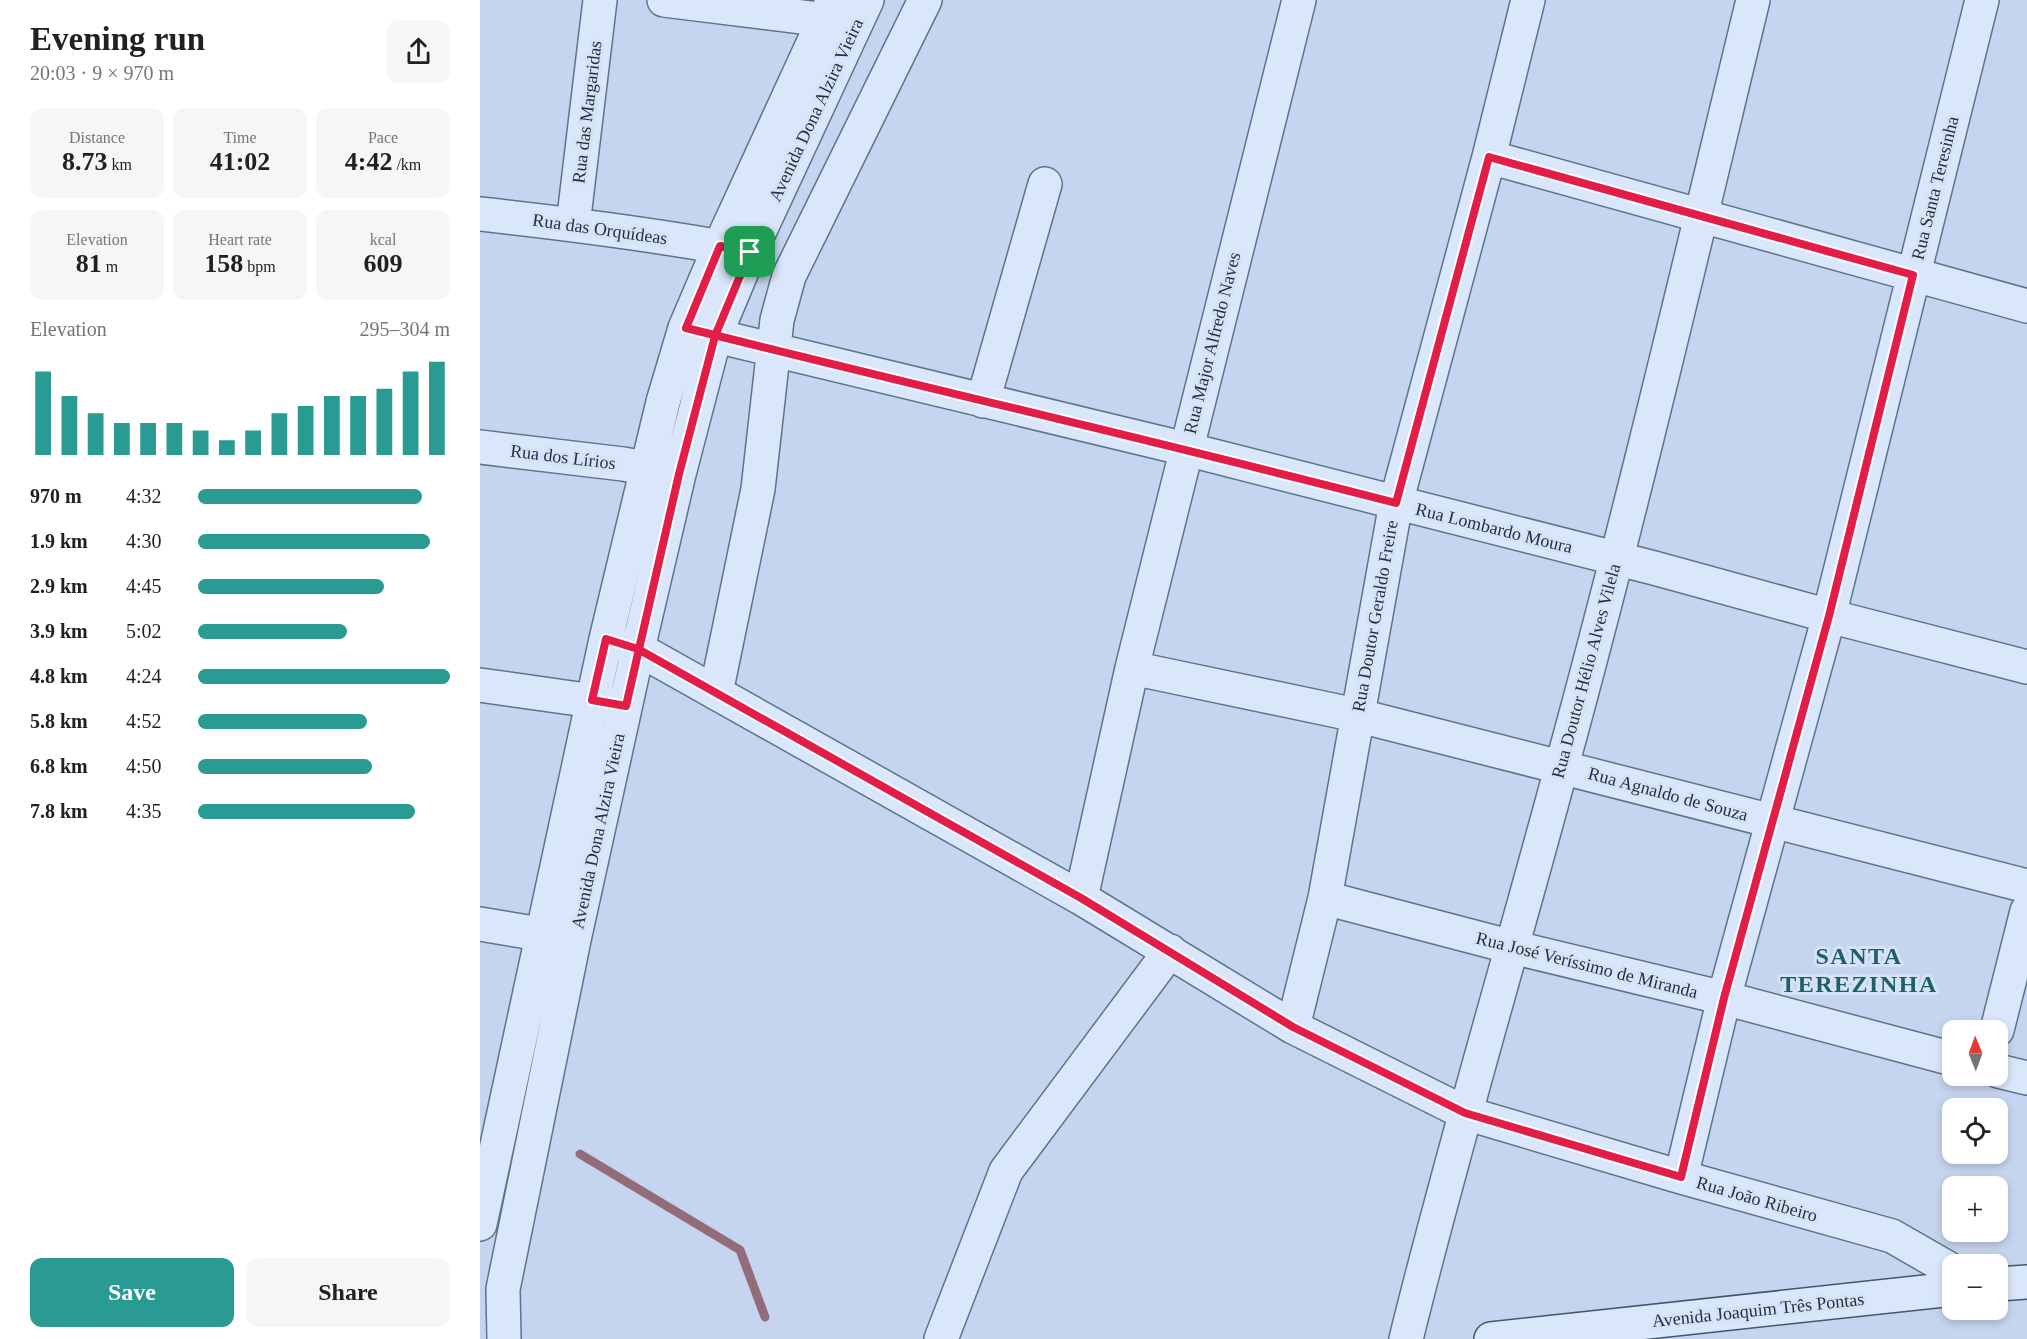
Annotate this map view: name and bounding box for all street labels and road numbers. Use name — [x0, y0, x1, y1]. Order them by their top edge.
street label: Avenida Dona Alzira Vieira — [765, 15, 867, 205]
street label: Rua das Margaridas — [568, 39, 606, 185]
street label: Rua Santa Teresinha — [1907, 114, 1963, 262]
street label: Rua das Orquídeas — [531, 210, 669, 248]
street label: Rua Major Alfredo Naves — [1180, 250, 1244, 436]
street label: Rua dos Lírios — [509, 441, 617, 473]
street label: Rua Lombardo Moura — [1413, 499, 1575, 557]
street label: Rua Doutor Geraldo Freire — [1348, 519, 1402, 713]
street label: Rua Doutor Hélio Alves Vilela — [1548, 561, 1624, 781]
street label: Avenida Dona Alzira Vieira — [567, 731, 629, 931]
street label: Rua Agnaldo de Souza — [1586, 763, 1750, 825]
street label: Rua José Veríssimo de Miranda — [1474, 928, 1700, 1002]
street label: Rua João Ribeiro — [1694, 1172, 1820, 1226]
street label: Avenida Joaquim Três Pontas — [1651, 1289, 1865, 1331]

